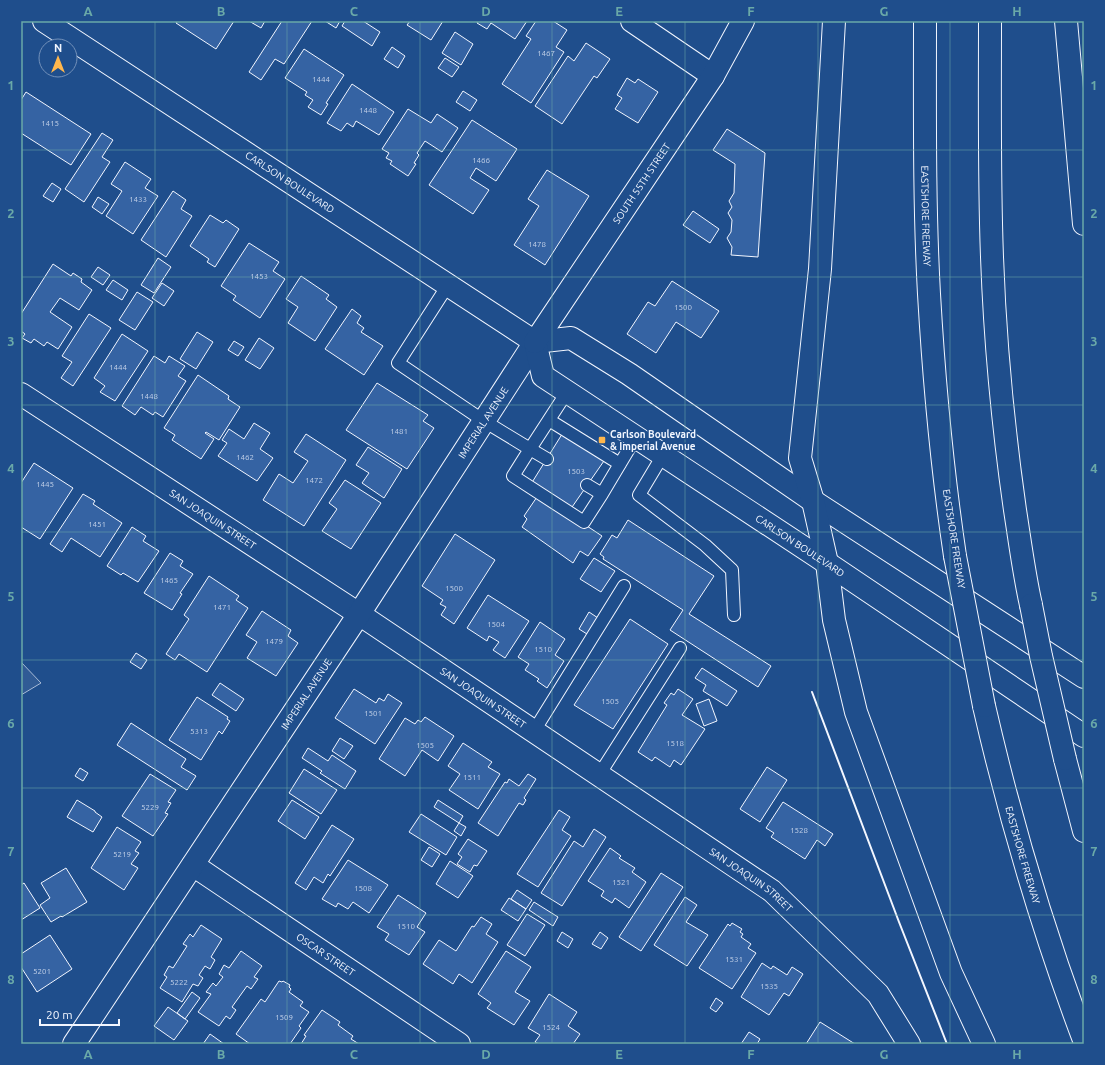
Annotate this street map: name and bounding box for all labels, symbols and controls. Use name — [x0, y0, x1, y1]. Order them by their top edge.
text: A — [83, 4, 93, 18]
text: B — [217, 4, 226, 18]
text: C — [350, 4, 359, 18]
text: D — [481, 4, 491, 18]
text: E — [615, 4, 623, 18]
text: F — [747, 4, 755, 18]
text: G — [880, 4, 889, 18]
text: H — [1012, 4, 1022, 18]
north arrow — [38, 38, 78, 78]
text: N — [54, 42, 62, 54]
house number: 1467 — [537, 49, 555, 58]
house number: 1444 — [312, 75, 331, 84]
text: 1 — [7, 78, 15, 92]
text: 1 — [1090, 78, 1098, 92]
house number: 1448 — [359, 106, 378, 115]
house number: 1415 — [41, 119, 59, 128]
street label: SOUTH 55TH STREET — [610, 140, 672, 226]
street label: CARLSON BOULEVARD — [243, 149, 337, 215]
house number: 1466 — [472, 156, 491, 165]
street label: EASTSHORE FREEWAY — [920, 165, 933, 267]
house number: 1433 — [129, 195, 147, 204]
text: 2 — [7, 206, 15, 220]
text: 2 — [1090, 206, 1098, 220]
house number: 1478 — [528, 240, 547, 249]
house number: 1453 — [250, 272, 268, 281]
house number: 1500 — [674, 303, 693, 312]
text: 3 — [7, 334, 15, 348]
text: 3 — [1090, 334, 1098, 348]
house number: 1444 — [109, 363, 128, 372]
street label: IMPERIAL AVENUE — [456, 384, 510, 460]
house number: 1448 — [140, 392, 159, 401]
house number: 1481 — [390, 427, 408, 436]
place label: Carlson Boulevard & Imperial Avenue — [610, 429, 696, 452]
marker: Carlson Boulevard & Imperial Avenue — [597, 435, 607, 445]
house number: 1462 — [236, 453, 254, 462]
text: 4 — [7, 461, 15, 475]
text: 4 — [1090, 461, 1098, 475]
house number: 1503 — [567, 467, 585, 476]
house number: 1472 — [305, 476, 323, 485]
house number: 1445 — [36, 480, 54, 489]
street label: SAN JOAQUIN STREET — [168, 487, 258, 551]
street label: EASTSHORE FREEWAY — [941, 488, 967, 590]
street label: CARLSON BOULEVARD — [754, 512, 847, 579]
house number: 1451 — [88, 520, 106, 529]
house number: 1465 — [160, 576, 178, 585]
house number: 1500 — [445, 584, 464, 593]
text: 5 — [7, 589, 15, 603]
text: 5 — [1090, 589, 1098, 603]
house number: 1471 — [213, 603, 231, 612]
house number: 1504 — [487, 620, 506, 629]
house number: 1479 — [265, 637, 283, 646]
house number: 1510 — [534, 645, 553, 654]
street label: IMPERIAL AVENUE — [278, 656, 334, 732]
street label: SAN JOAQUIN STREET — [438, 665, 529, 730]
house number: 1505 — [601, 697, 619, 706]
house number: 1501 — [364, 709, 382, 718]
text: 6 — [7, 716, 15, 730]
text: 6 — [1090, 716, 1098, 730]
house number: 5313 — [190, 727, 208, 736]
house number: 1518 — [666, 739, 685, 748]
house number: 1505 — [416, 741, 434, 750]
house number: 1511 — [463, 773, 481, 782]
house number: 5229 — [141, 803, 159, 812]
street label: EASTSHORE FREEWAY — [1004, 805, 1042, 905]
house number: 1528 — [790, 826, 809, 835]
text: 7 — [7, 844, 15, 858]
text: 7 — [1090, 844, 1098, 858]
street label: SAN JOAQUIN STREET — [708, 845, 795, 914]
house number: 5219 — [113, 850, 131, 859]
house number: 1521 — [612, 878, 630, 887]
house number: 1508 — [354, 884, 373, 893]
house number: 1510 — [397, 922, 416, 931]
street label: OSCAR STREET — [294, 931, 358, 978]
house number: 1531 — [725, 955, 743, 964]
house number: 5201 — [33, 967, 51, 976]
text: 8 — [7, 972, 15, 986]
text: 8 — [1090, 972, 1098, 986]
house number: 5222 — [170, 978, 188, 987]
house number: 1535 — [760, 982, 778, 991]
scale bar — [40, 1001, 119, 1027]
text: 20 m — [46, 1008, 73, 1021]
house number: 1509 — [275, 1013, 293, 1022]
house number: 1524 — [542, 1023, 561, 1032]
text: A — [83, 1047, 93, 1061]
text: B — [217, 1047, 226, 1061]
text: C — [350, 1047, 359, 1061]
text: D — [481, 1047, 491, 1061]
text: E — [615, 1047, 623, 1061]
text: F — [747, 1047, 755, 1061]
text: G — [880, 1047, 889, 1061]
text: H — [1012, 1047, 1022, 1061]

